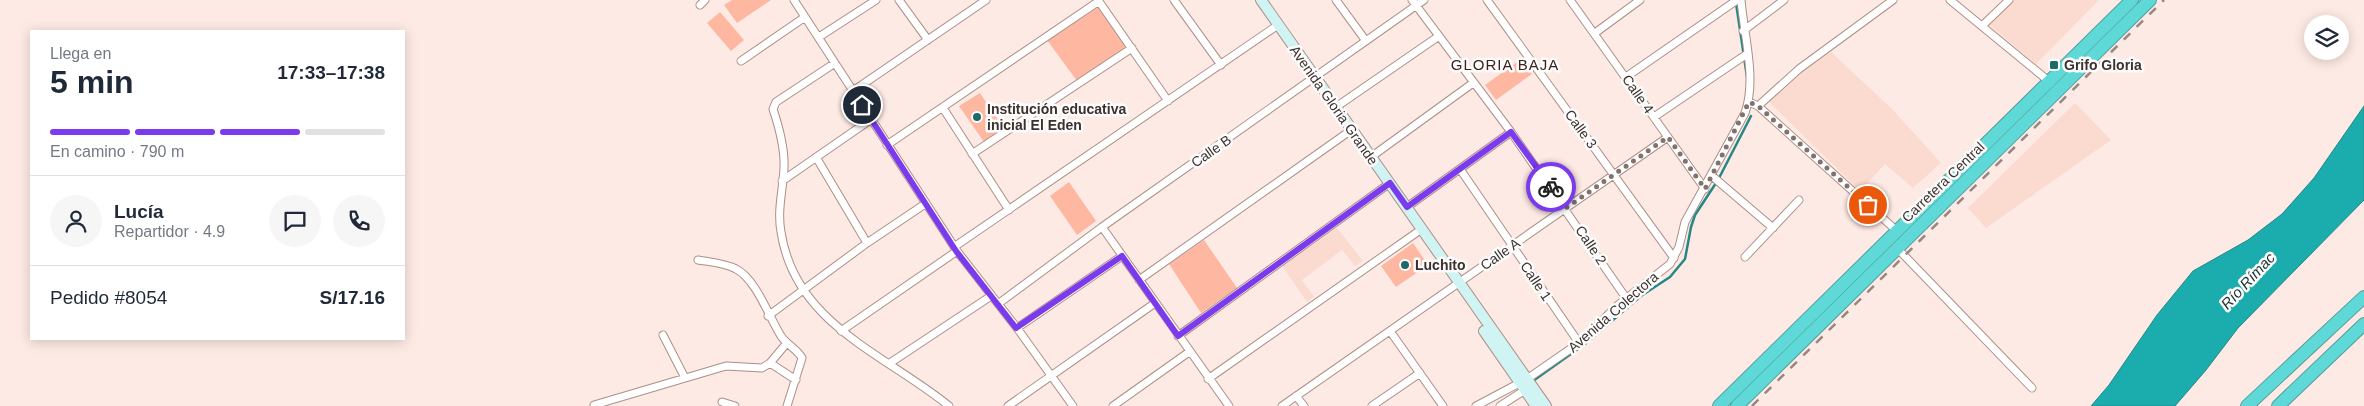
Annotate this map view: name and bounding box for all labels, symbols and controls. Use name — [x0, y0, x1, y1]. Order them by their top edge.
map controls — [2304, 15, 2349, 60]
button: layers — [2304, 15, 2349, 60]
street label: Avenida Gloria Grande — [1287, 42, 1381, 168]
text: Llega en — [50, 45, 111, 62]
district label: GLORIA BAJA — [1451, 56, 1559, 73]
place label: Grifo Gloria — [2064, 57, 2142, 73]
marker: Grifo Gloria — [2048, 59, 2060, 71]
text: 17:33–17:38 — [277, 62, 385, 83]
text: 5 min — [50, 64, 134, 100]
street label: Calle 4 — [1619, 72, 1657, 117]
pin — [841, 84, 883, 126]
icon: home — [848, 91, 876, 119]
place label: Institución educativa inicial El Eden — [987, 101, 1126, 133]
street label: Calle 3 — [1562, 107, 1600, 151]
marker: Institución educativa inicial El Eden — [971, 111, 983, 123]
street label: Calle B — [1188, 132, 1234, 170]
street label: Carretera Central — [1899, 139, 1987, 225]
text: En camino · 790 m — [50, 143, 184, 160]
courier — [1526, 162, 1576, 212]
icon: bike — [1537, 173, 1565, 201]
pin — [1847, 184, 1889, 226]
icon: bag — [1854, 191, 1882, 219]
button: person — [50, 195, 102, 247]
button: chat — [269, 195, 321, 247]
button: phone — [333, 195, 385, 247]
text: Lucía — [114, 201, 164, 222]
street label: Calle 2 — [1572, 222, 1610, 268]
text: Repartidor · 4.9 — [114, 223, 225, 240]
street label: Calle A — [1477, 234, 1523, 273]
water label: Río Rímac — [2217, 249, 2278, 312]
place label: Luchito — [1415, 257, 1466, 273]
street label: Calle 1 — [1517, 258, 1555, 304]
marker: Luchito — [1399, 259, 1411, 271]
street label: Avenida Colectora — [1565, 268, 1661, 355]
text: Pedido #8054 — [50, 287, 167, 308]
text: S/17.16 — [320, 287, 385, 308]

